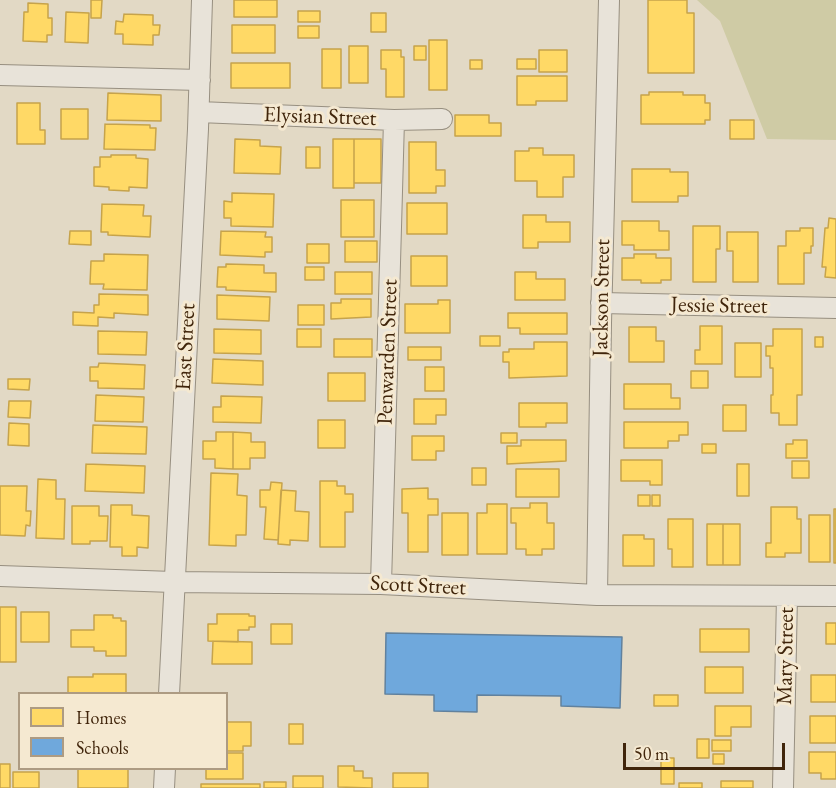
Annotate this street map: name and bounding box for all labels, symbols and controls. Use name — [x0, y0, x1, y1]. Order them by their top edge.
street label: Elysian Street — [263, 102, 377, 132]
street label: Jackson Street — [588, 239, 616, 357]
street label: Penwarden Street — [372, 279, 404, 425]
street label: Jessie Street — [670, 292, 768, 320]
street label: East Street — [171, 303, 201, 391]
street label: Scott Street — [369, 570, 467, 602]
street label: Mary Street — [772, 607, 800, 705]
legend — [18, 692, 228, 770]
text: Homes — [76, 706, 126, 729]
scale bar — [626, 731, 788, 769]
text: Schools — [76, 736, 129, 759]
text: 50 m — [634, 742, 669, 765]

